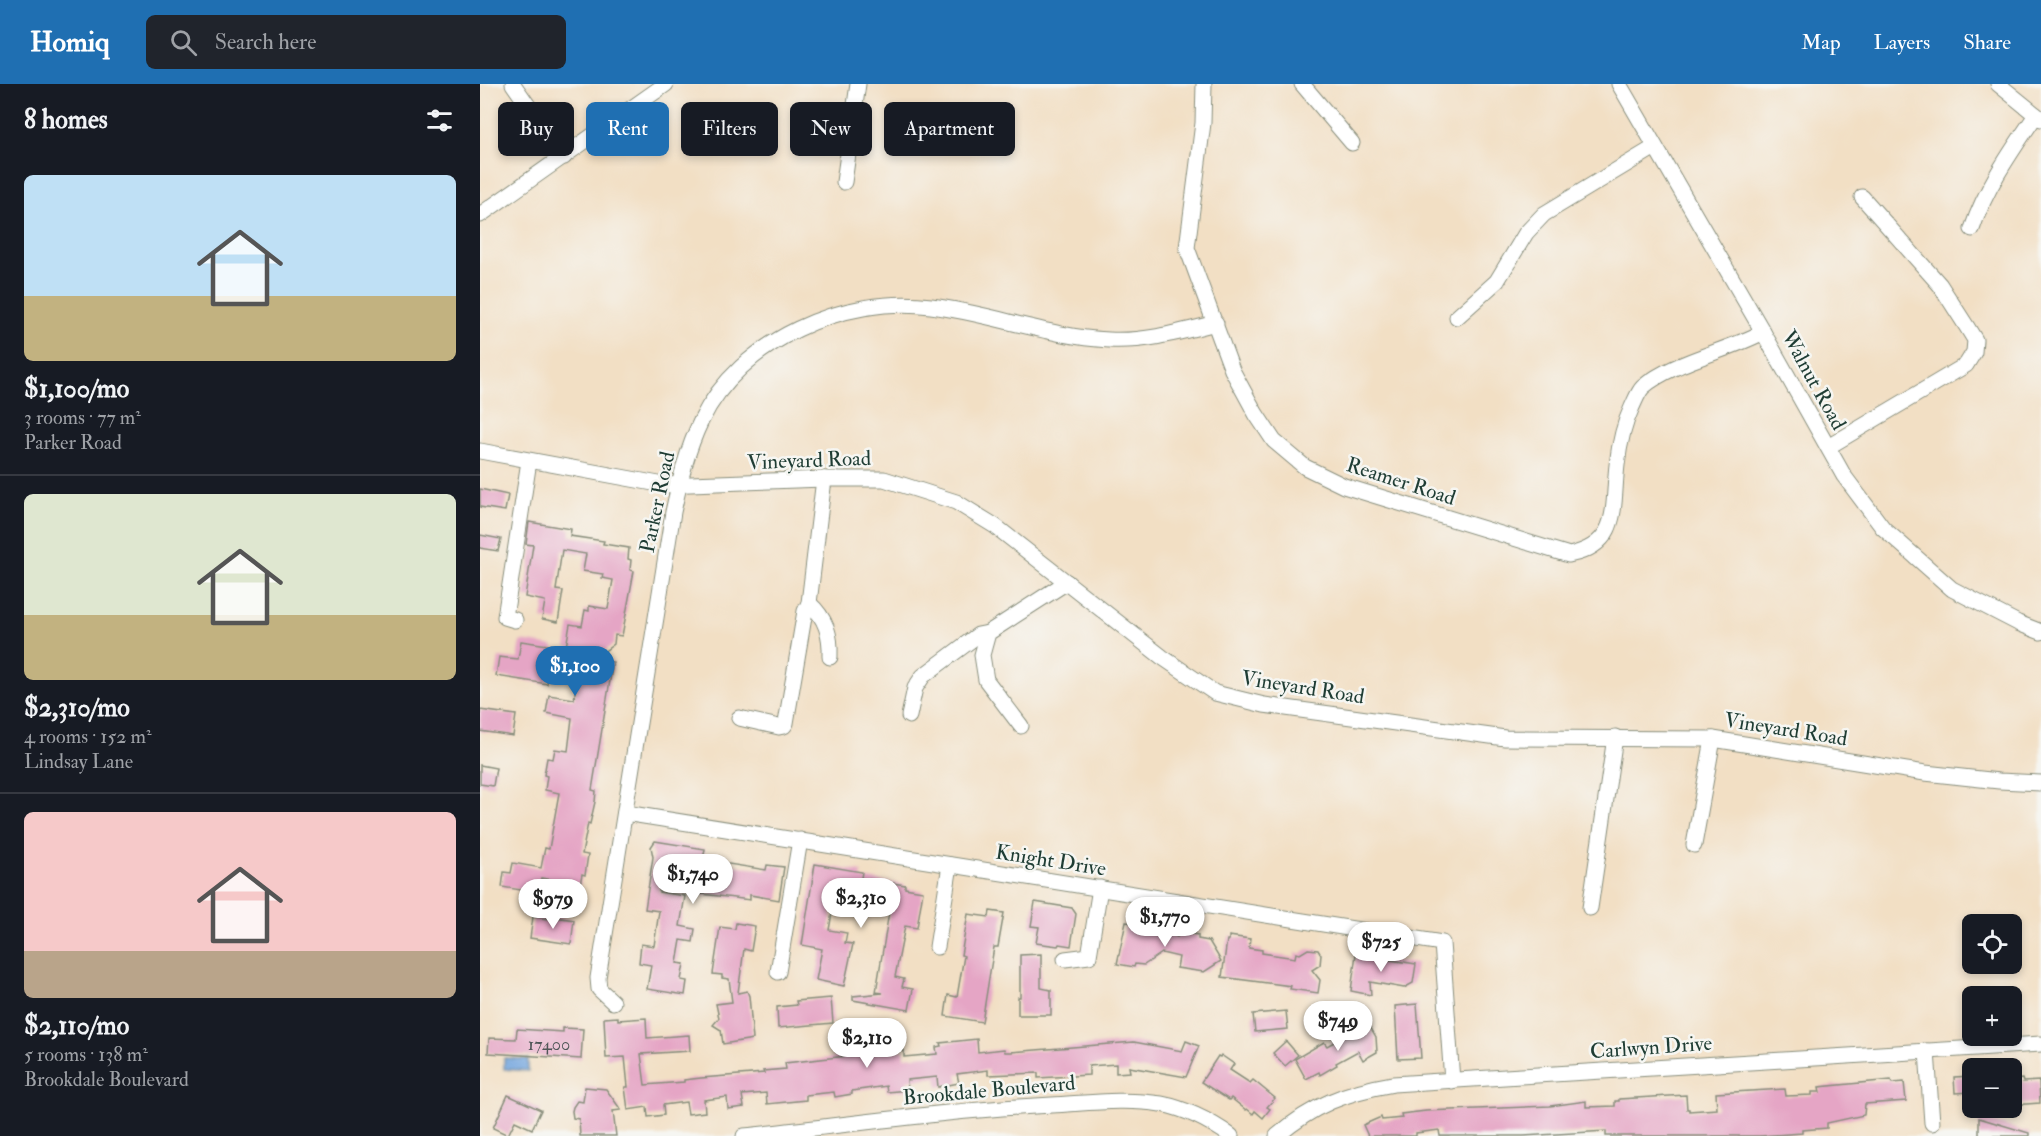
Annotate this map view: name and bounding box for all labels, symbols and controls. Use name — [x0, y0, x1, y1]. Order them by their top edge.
search box — [146, 15, 566, 69]
text: Homiq — [30, 25, 110, 60]
icon: search — [167, 26, 200, 59]
text: Search here — [215, 28, 316, 56]
text: Map — [1801, 29, 1841, 56]
text: Layers — [1874, 29, 1930, 56]
text: Share — [1963, 29, 2011, 56]
chip: Buy — [498, 102, 574, 156]
chip: Rent — [586, 102, 669, 156]
chip: Filters — [681, 102, 778, 156]
chip: New — [790, 102, 872, 156]
chip: Apartment — [884, 102, 1015, 156]
text: 8 homes — [24, 104, 108, 136]
icon: filters — [423, 104, 456, 137]
icon: home — [186, 214, 294, 322]
street label: Walnut Road — [1775, 325, 1852, 436]
text: $1,100/mo — [24, 373, 129, 405]
text: 3 rooms · 77 m² — [24, 405, 141, 430]
text: Parker Road — [24, 430, 122, 455]
street label: Vineyard Road — [747, 445, 872, 476]
street label: Parker Road — [634, 448, 682, 555]
street label: Reamer Road — [1343, 451, 1460, 512]
icon: home — [186, 533, 294, 641]
pin: $1,100 — [526, 646, 624, 697]
text: $1,100 — [550, 653, 600, 678]
street label: Vineyard Road — [1240, 664, 1367, 711]
text: $2,310/mo — [24, 692, 130, 724]
street label: Vineyard Road — [1723, 706, 1850, 753]
text: 4 rooms · 152 m² — [24, 724, 152, 749]
text: Lindsay Lane — [24, 749, 133, 774]
street label: Knight Drive — [994, 838, 1108, 883]
icon: home — [186, 851, 294, 959]
pin: $1,740 — [644, 854, 742, 905]
text: $1,740 — [667, 861, 719, 886]
pin: $2,310 — [812, 878, 910, 929]
pin: $979 — [517, 879, 589, 930]
text: $2,310 — [835, 885, 887, 910]
text: $979 — [533, 886, 574, 911]
pin: $1,770 — [1116, 897, 1214, 948]
text: $1,770 — [1139, 904, 1191, 929]
map controls — [1962, 914, 2022, 1118]
button: locate — [1962, 914, 2022, 974]
pin: $725 — [1345, 922, 1417, 973]
text: $725 — [1361, 929, 1401, 954]
button: + — [1962, 986, 2022, 1046]
pin: $749 — [1302, 1001, 1374, 1052]
text: $749 — [1318, 1008, 1359, 1033]
text: $2,110/mo — [24, 1010, 129, 1042]
pin: $2,110 — [818, 1018, 916, 1069]
text: $2,110 — [842, 1025, 892, 1050]
street label: Carlwyn Drive — [1589, 1030, 1713, 1065]
house number: 17400 — [528, 1033, 570, 1056]
text: 5 rooms · 138 m² — [24, 1042, 148, 1067]
button: − — [1962, 1058, 2022, 1118]
text: Brookdale Boulevard — [24, 1067, 189, 1092]
street label: Brookdale Boulevard — [902, 1069, 1077, 1111]

